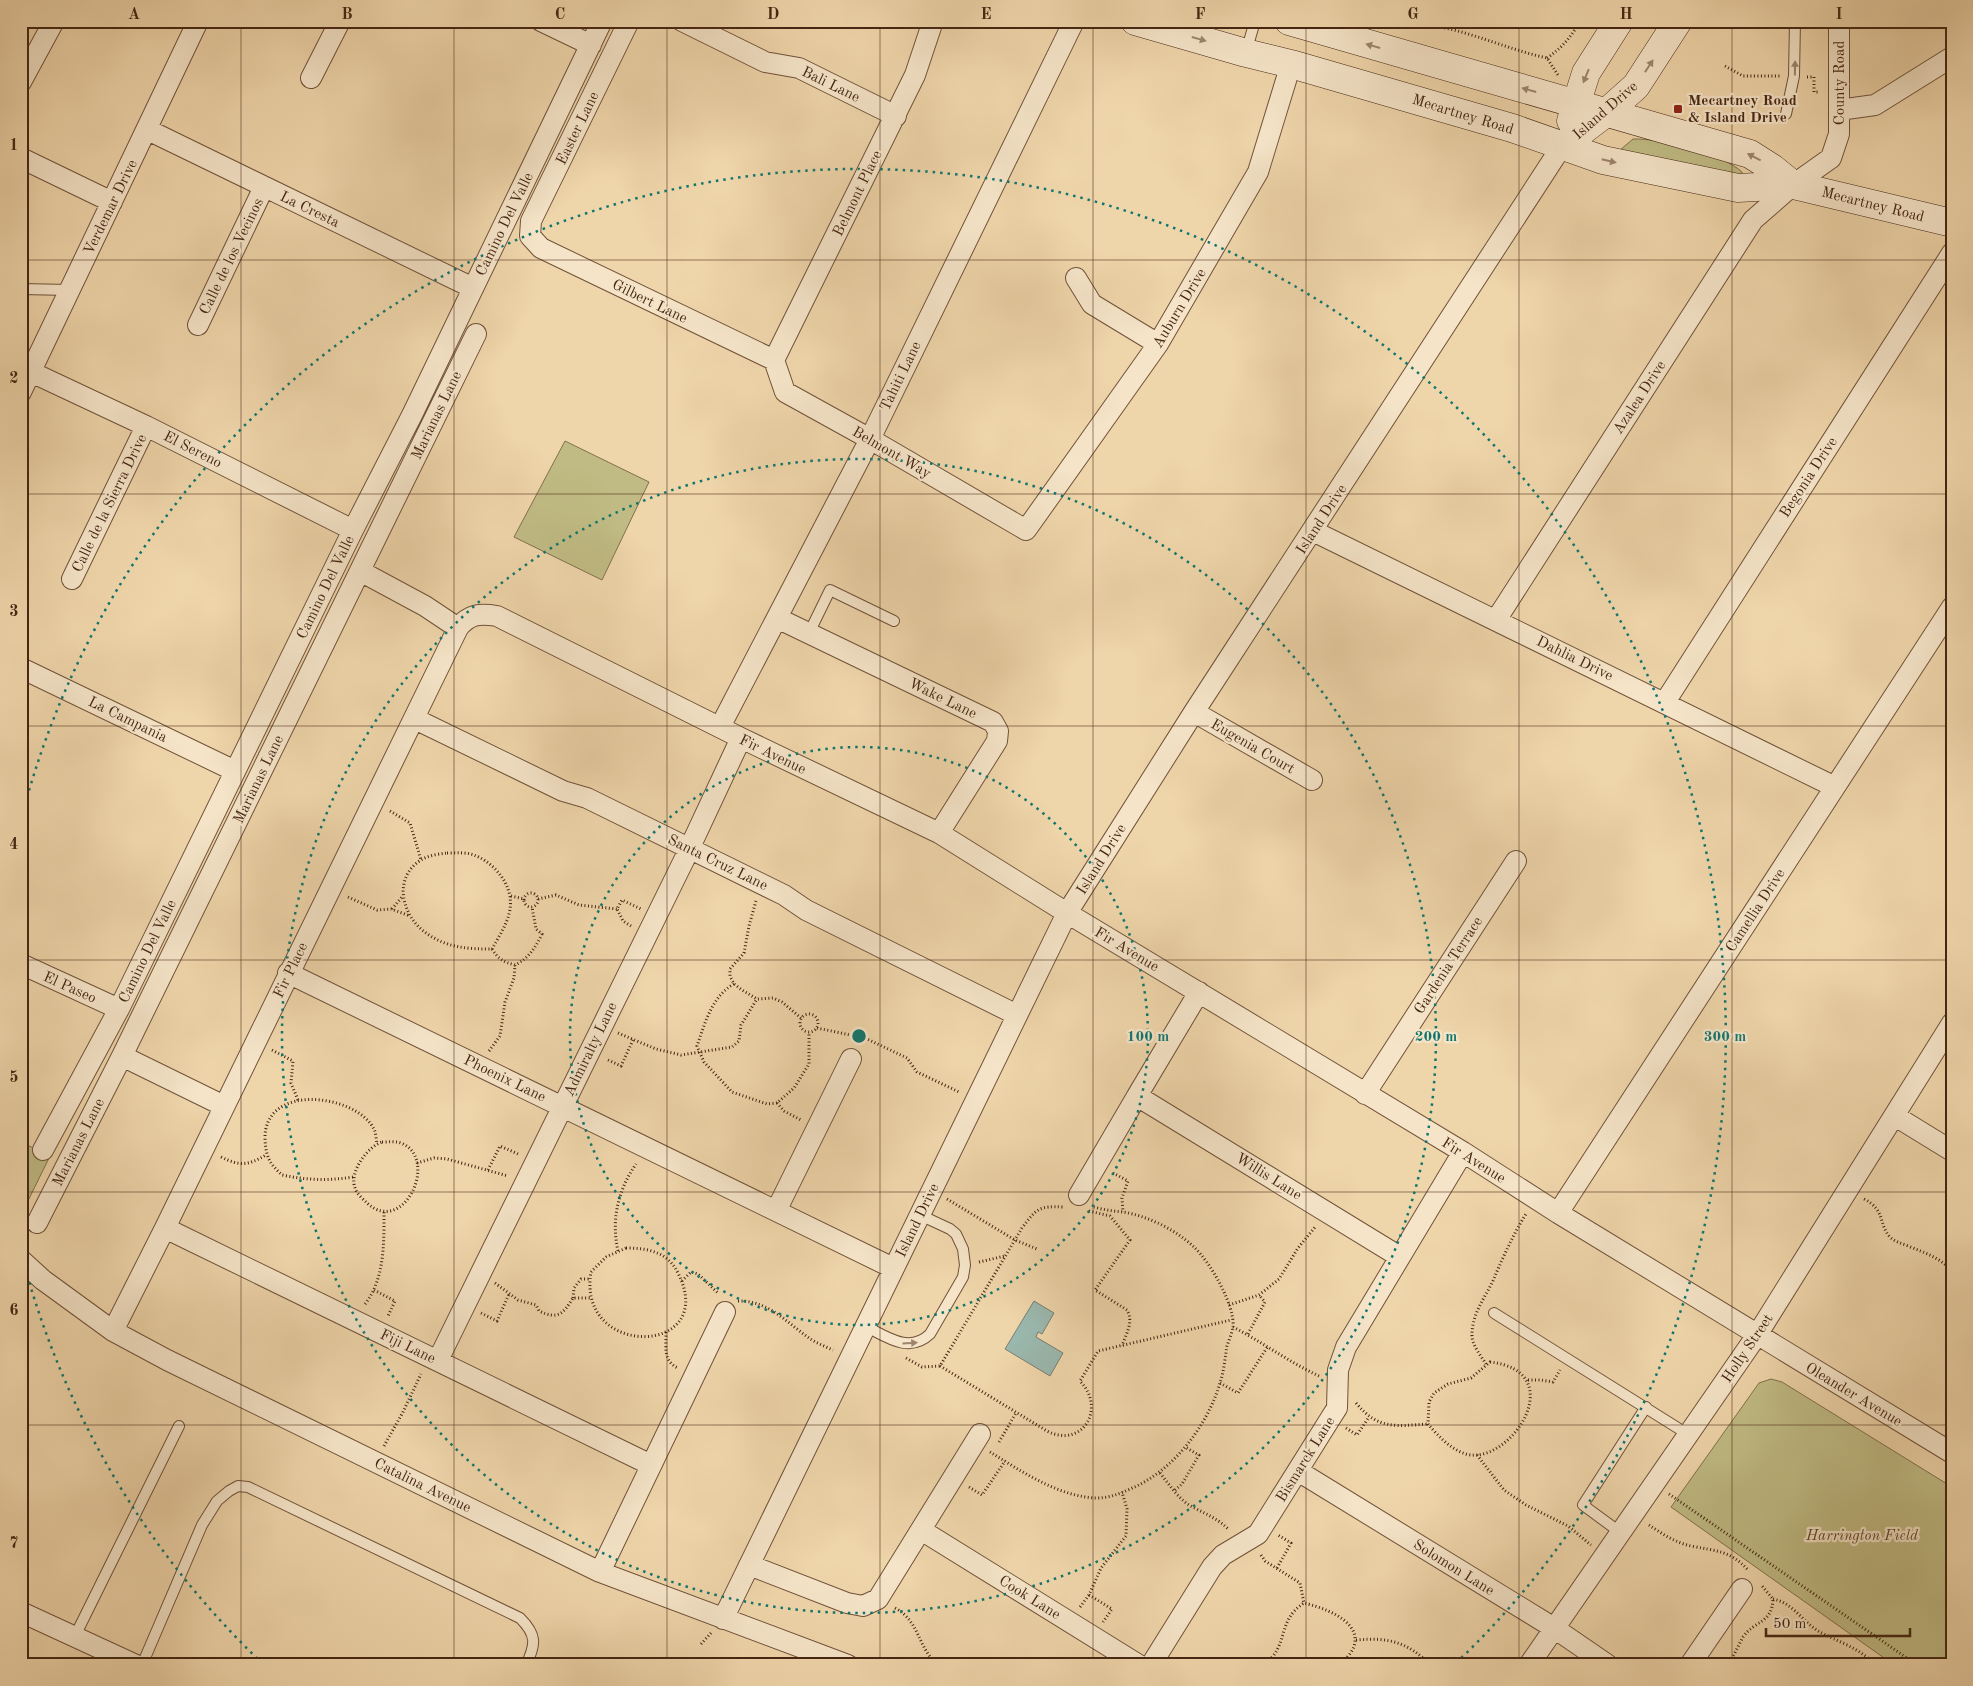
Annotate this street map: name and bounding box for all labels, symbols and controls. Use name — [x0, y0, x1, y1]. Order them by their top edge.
text: A — [128, 7, 140, 23]
text: B — [341, 7, 353, 23]
text: C — [555, 7, 565, 23]
text: D — [767, 7, 779, 23]
text: E — [980, 7, 992, 23]
text: F — [1195, 7, 1206, 23]
text: G — [1407, 7, 1419, 23]
text: H — [1619, 7, 1633, 23]
text: I — [1835, 7, 1843, 23]
one-way arrow — [1191, 36, 1206, 44]
one-way arrow — [1365, 41, 1380, 49]
street label: County Road — [1833, 41, 1848, 125]
one-way arrow — [1644, 60, 1654, 73]
one-way arrow — [1791, 60, 1799, 76]
street label: Bali Lane — [799, 65, 862, 106]
one-way arrow — [1581, 69, 1589, 83]
street label: Island Drive — [1571, 79, 1641, 143]
one-way arrow — [1522, 86, 1537, 94]
street label: Easter Lane — [554, 90, 602, 168]
street label: Mecartney Road — [1410, 93, 1515, 138]
place label: Mecartney Road & Island Drive — [1688, 94, 1797, 126]
marker: Mecartney Road & Island Drive — [1672, 103, 1684, 115]
text: 1 — [9, 138, 19, 154]
street label: Belmont Place — [831, 148, 886, 239]
one-way arrow — [1747, 153, 1761, 161]
one-way arrow — [1601, 157, 1616, 165]
street label: Verdemar Drive — [82, 158, 141, 258]
street label: Camino Del Valle — [474, 171, 537, 279]
street label: Mecartney Road — [1820, 185, 1926, 226]
street label: La Cresta — [277, 190, 342, 231]
street label: Calle de los Vecinos — [198, 196, 267, 317]
street label: Auburn Drive — [1151, 266, 1210, 351]
street label: Gilbert Lane — [609, 278, 689, 327]
street label: Tahiti Lane — [878, 339, 925, 414]
street label: Azalea Drive — [1611, 358, 1669, 437]
street label: Marianas Lane — [410, 369, 465, 462]
text: 2 — [9, 371, 19, 387]
street label: Belmont Way — [849, 425, 933, 482]
street label: El Sereno — [161, 429, 224, 471]
street label: Calle de la Sierra Drive — [70, 432, 150, 575]
street label: Begonia Drive — [1778, 435, 1841, 521]
street label: Island Drive — [1294, 482, 1350, 557]
street label: Camino Del Valle — [295, 534, 358, 642]
text: 3 — [9, 604, 19, 620]
street label: Dahlia Drive — [1534, 634, 1615, 684]
street label: Wake Lane — [906, 676, 979, 722]
street label: La Campania — [86, 695, 170, 746]
street label: Eugenia Court — [1208, 717, 1297, 777]
street label: Marianas Lane — [232, 733, 287, 826]
street label: Fir Avenue — [737, 733, 808, 778]
street label: Island Drive — [1075, 822, 1130, 898]
street label: Santa Cruz Lane — [665, 833, 770, 894]
text: 4 — [9, 837, 19, 853]
street label: Camellia Drive — [1724, 866, 1789, 955]
street label: Camino Del Valle — [117, 898, 180, 1006]
street label: Gardenia Terrace — [1412, 914, 1486, 1017]
street label: Fir Avenue — [1091, 925, 1161, 975]
street label: Fir Place — [272, 940, 311, 1001]
street label: El Paseo — [41, 970, 98, 1007]
street label: Admiralty Lane — [562, 1000, 621, 1099]
centre of rings — [850, 1027, 868, 1045]
text: 100 m — [1127, 1030, 1169, 1045]
text: 200 m — [1415, 1030, 1457, 1045]
text: 300 m — [1704, 1030, 1746, 1045]
street label: Phoenix Lane — [461, 1053, 548, 1106]
text: 5 — [9, 1070, 19, 1086]
street label: Marianas Lane — [51, 1096, 108, 1189]
street label: Fir Avenue — [1439, 1136, 1508, 1187]
street label: Willis Lane — [1233, 1151, 1304, 1203]
street label: Island Drive — [894, 1181, 943, 1260]
text: 6 — [9, 1303, 19, 1319]
street label: Holly Street — [1720, 1312, 1777, 1386]
street label: Fiji Lane — [377, 1328, 438, 1367]
one-way arrow — [902, 1338, 918, 1346]
street label: Oleander Avenue — [1802, 1361, 1904, 1430]
street label: Bismarck Lane — [1274, 1414, 1338, 1505]
street label: Catalina Avenue — [372, 1456, 473, 1516]
park label: Harrington Field — [1805, 1529, 1919, 1544]
text: 7 — [9, 1536, 19, 1552]
street label: Solomon Lane — [1410, 1537, 1496, 1599]
street label: Cook Lane — [996, 1574, 1063, 1623]
scale bar — [1766, 1606, 1909, 1638]
text: 50 m — [1773, 1617, 1807, 1632]

